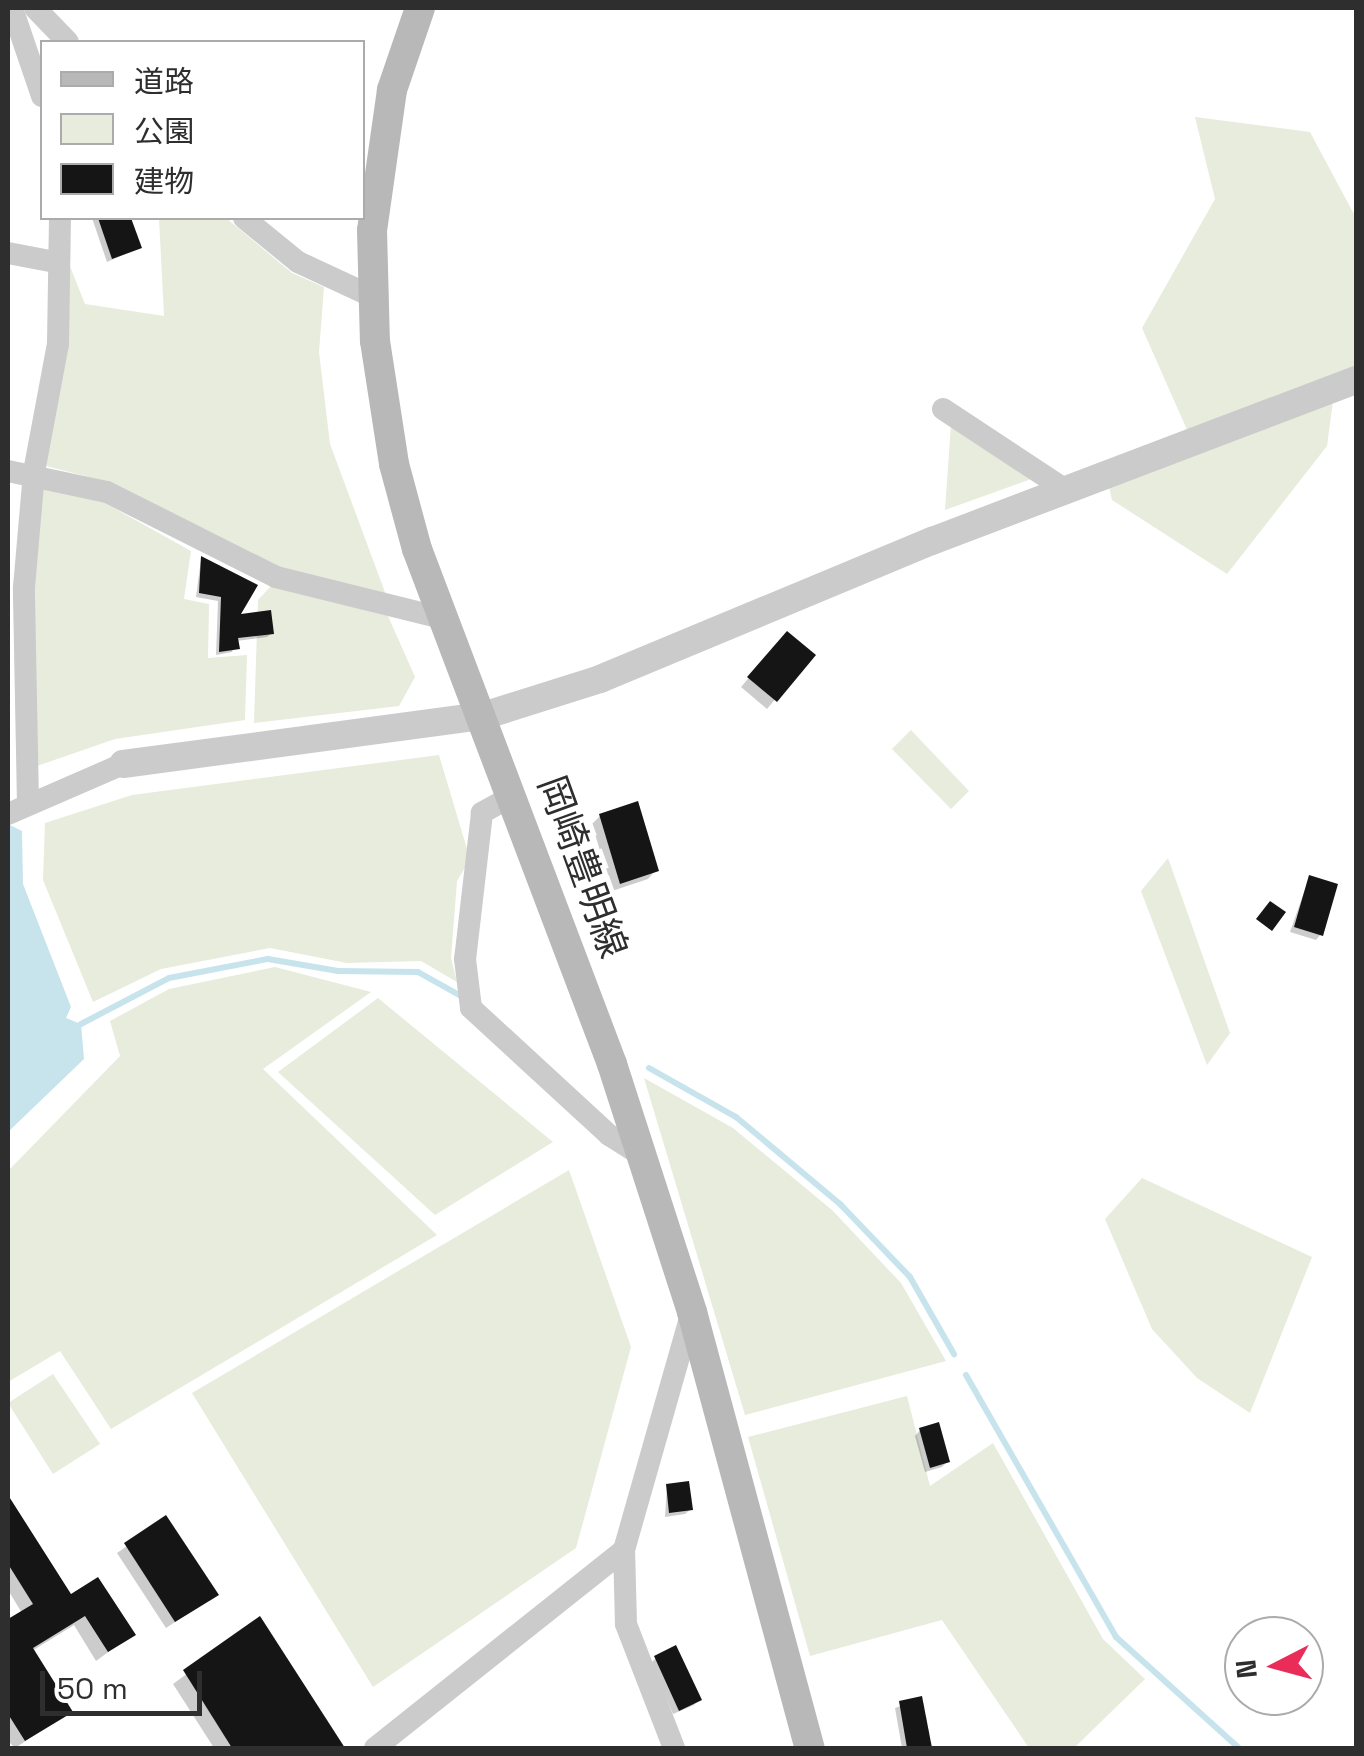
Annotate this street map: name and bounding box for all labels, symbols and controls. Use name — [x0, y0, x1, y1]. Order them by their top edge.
legend — [40, 40, 365, 220]
text: 道路 — [134, 62, 194, 101]
text: 公園 — [134, 112, 194, 151]
text: 建物 — [134, 162, 194, 201]
street label: 岡崎豊明線 — [528, 770, 636, 964]
north arrow — [1224, 1616, 1324, 1716]
scale bar — [45, 1651, 208, 1713]
text: N — [1227, 1658, 1265, 1680]
text: 50 m — [57, 1669, 128, 1708]

